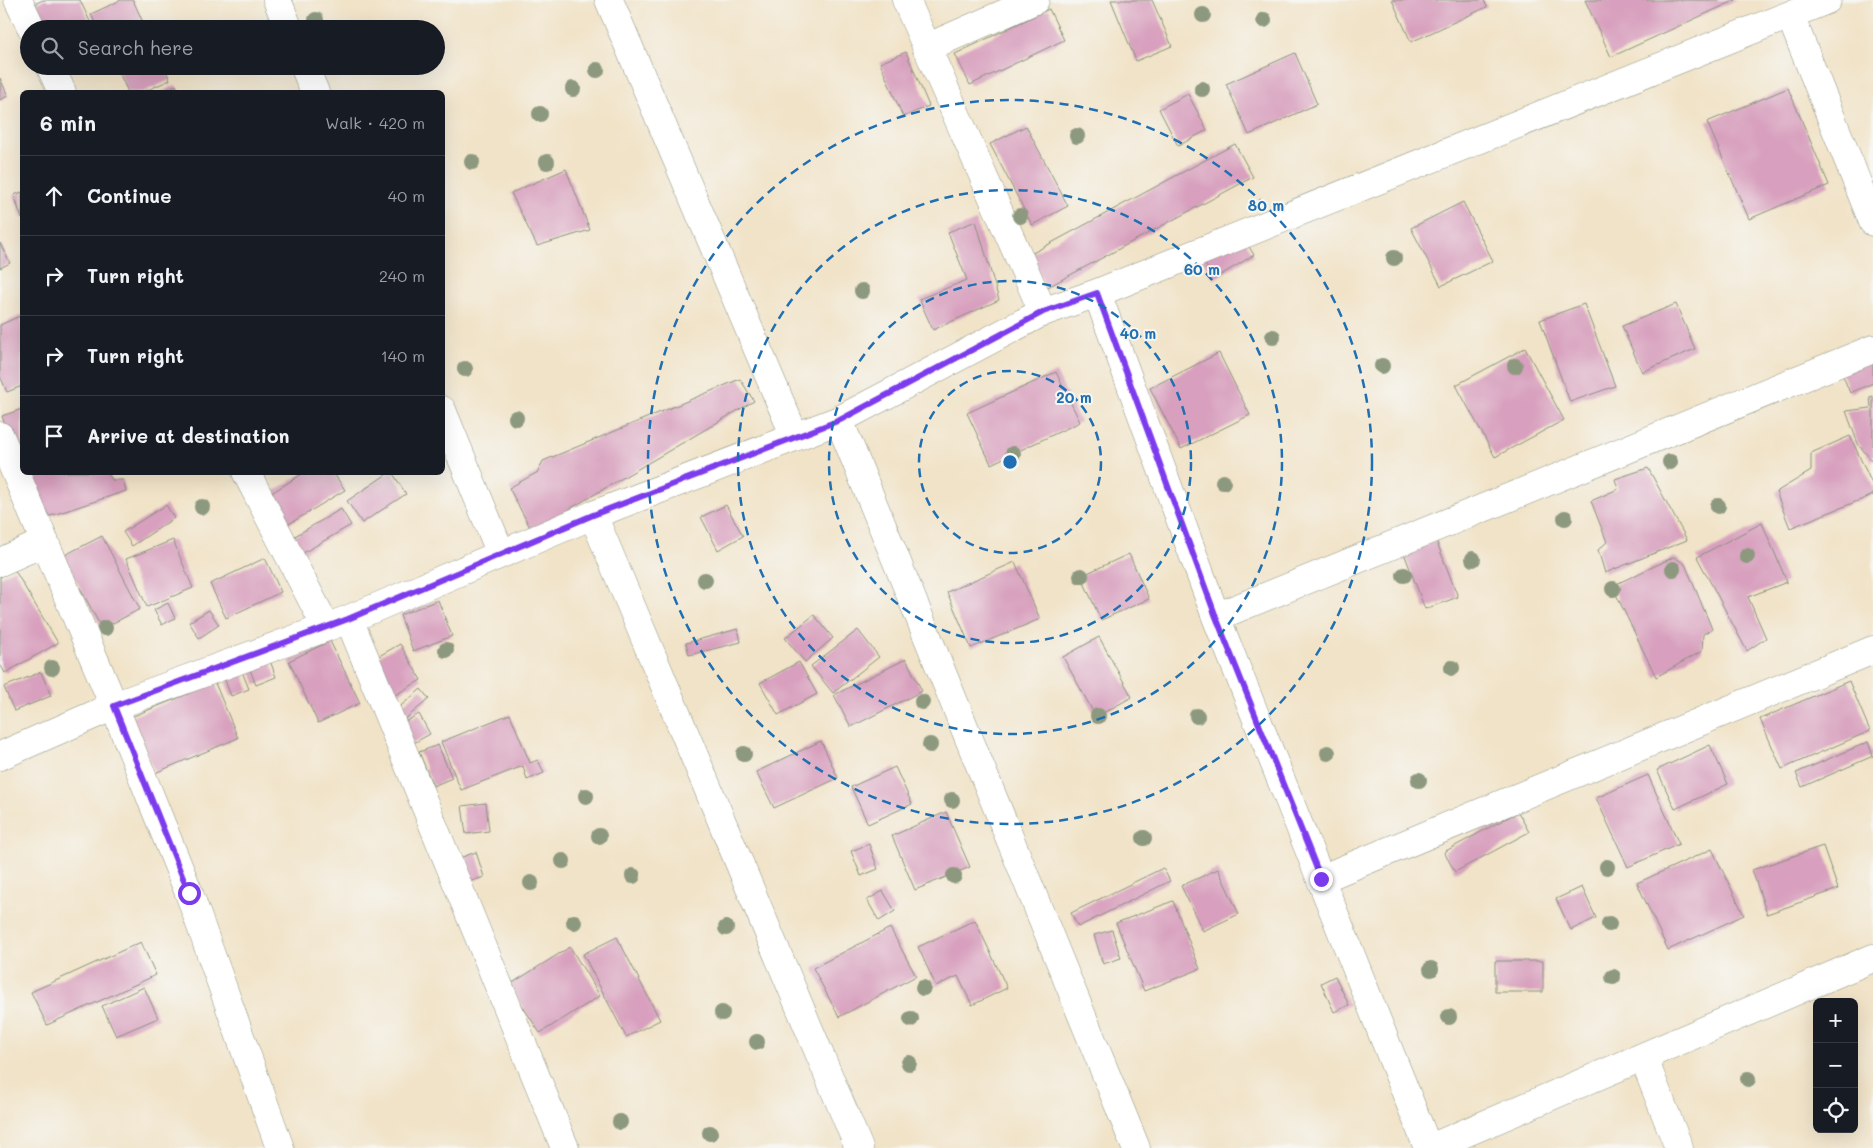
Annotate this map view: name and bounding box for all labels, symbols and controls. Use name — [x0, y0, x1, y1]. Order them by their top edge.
search box — [20, 20, 445, 75]
icon: search — [38, 34, 66, 62]
text: Search here — [78, 35, 194, 60]
text: 6 min — [40, 109, 96, 136]
text: Walk · 420 m — [325, 112, 425, 133]
icon: ahead — [40, 182, 68, 210]
text: Continue — [87, 183, 172, 208]
text: 40 m — [388, 185, 425, 206]
text: 80 m — [1248, 195, 1284, 215]
text: 60 m — [1184, 259, 1220, 279]
icon: right — [40, 262, 68, 290]
text: Turn right — [87, 263, 184, 288]
text: 240 m — [379, 265, 425, 286]
text: 40 m — [1120, 323, 1156, 343]
icon: right — [40, 342, 68, 370]
text: Turn right — [87, 343, 184, 368]
text: 140 m — [381, 345, 425, 366]
text: 20 m — [1056, 387, 1092, 407]
icon: arrive — [40, 422, 68, 450]
text: Arrive at destination — [87, 423, 290, 448]
centre of rings — [1001, 453, 1019, 471]
route end — [1310, 868, 1333, 891]
route start — [178, 882, 201, 905]
map controls — [1813, 998, 1858, 1133]
button: + — [1813, 998, 1858, 1043]
button: − — [1813, 1043, 1858, 1088]
button: locate — [1813, 1088, 1858, 1133]

